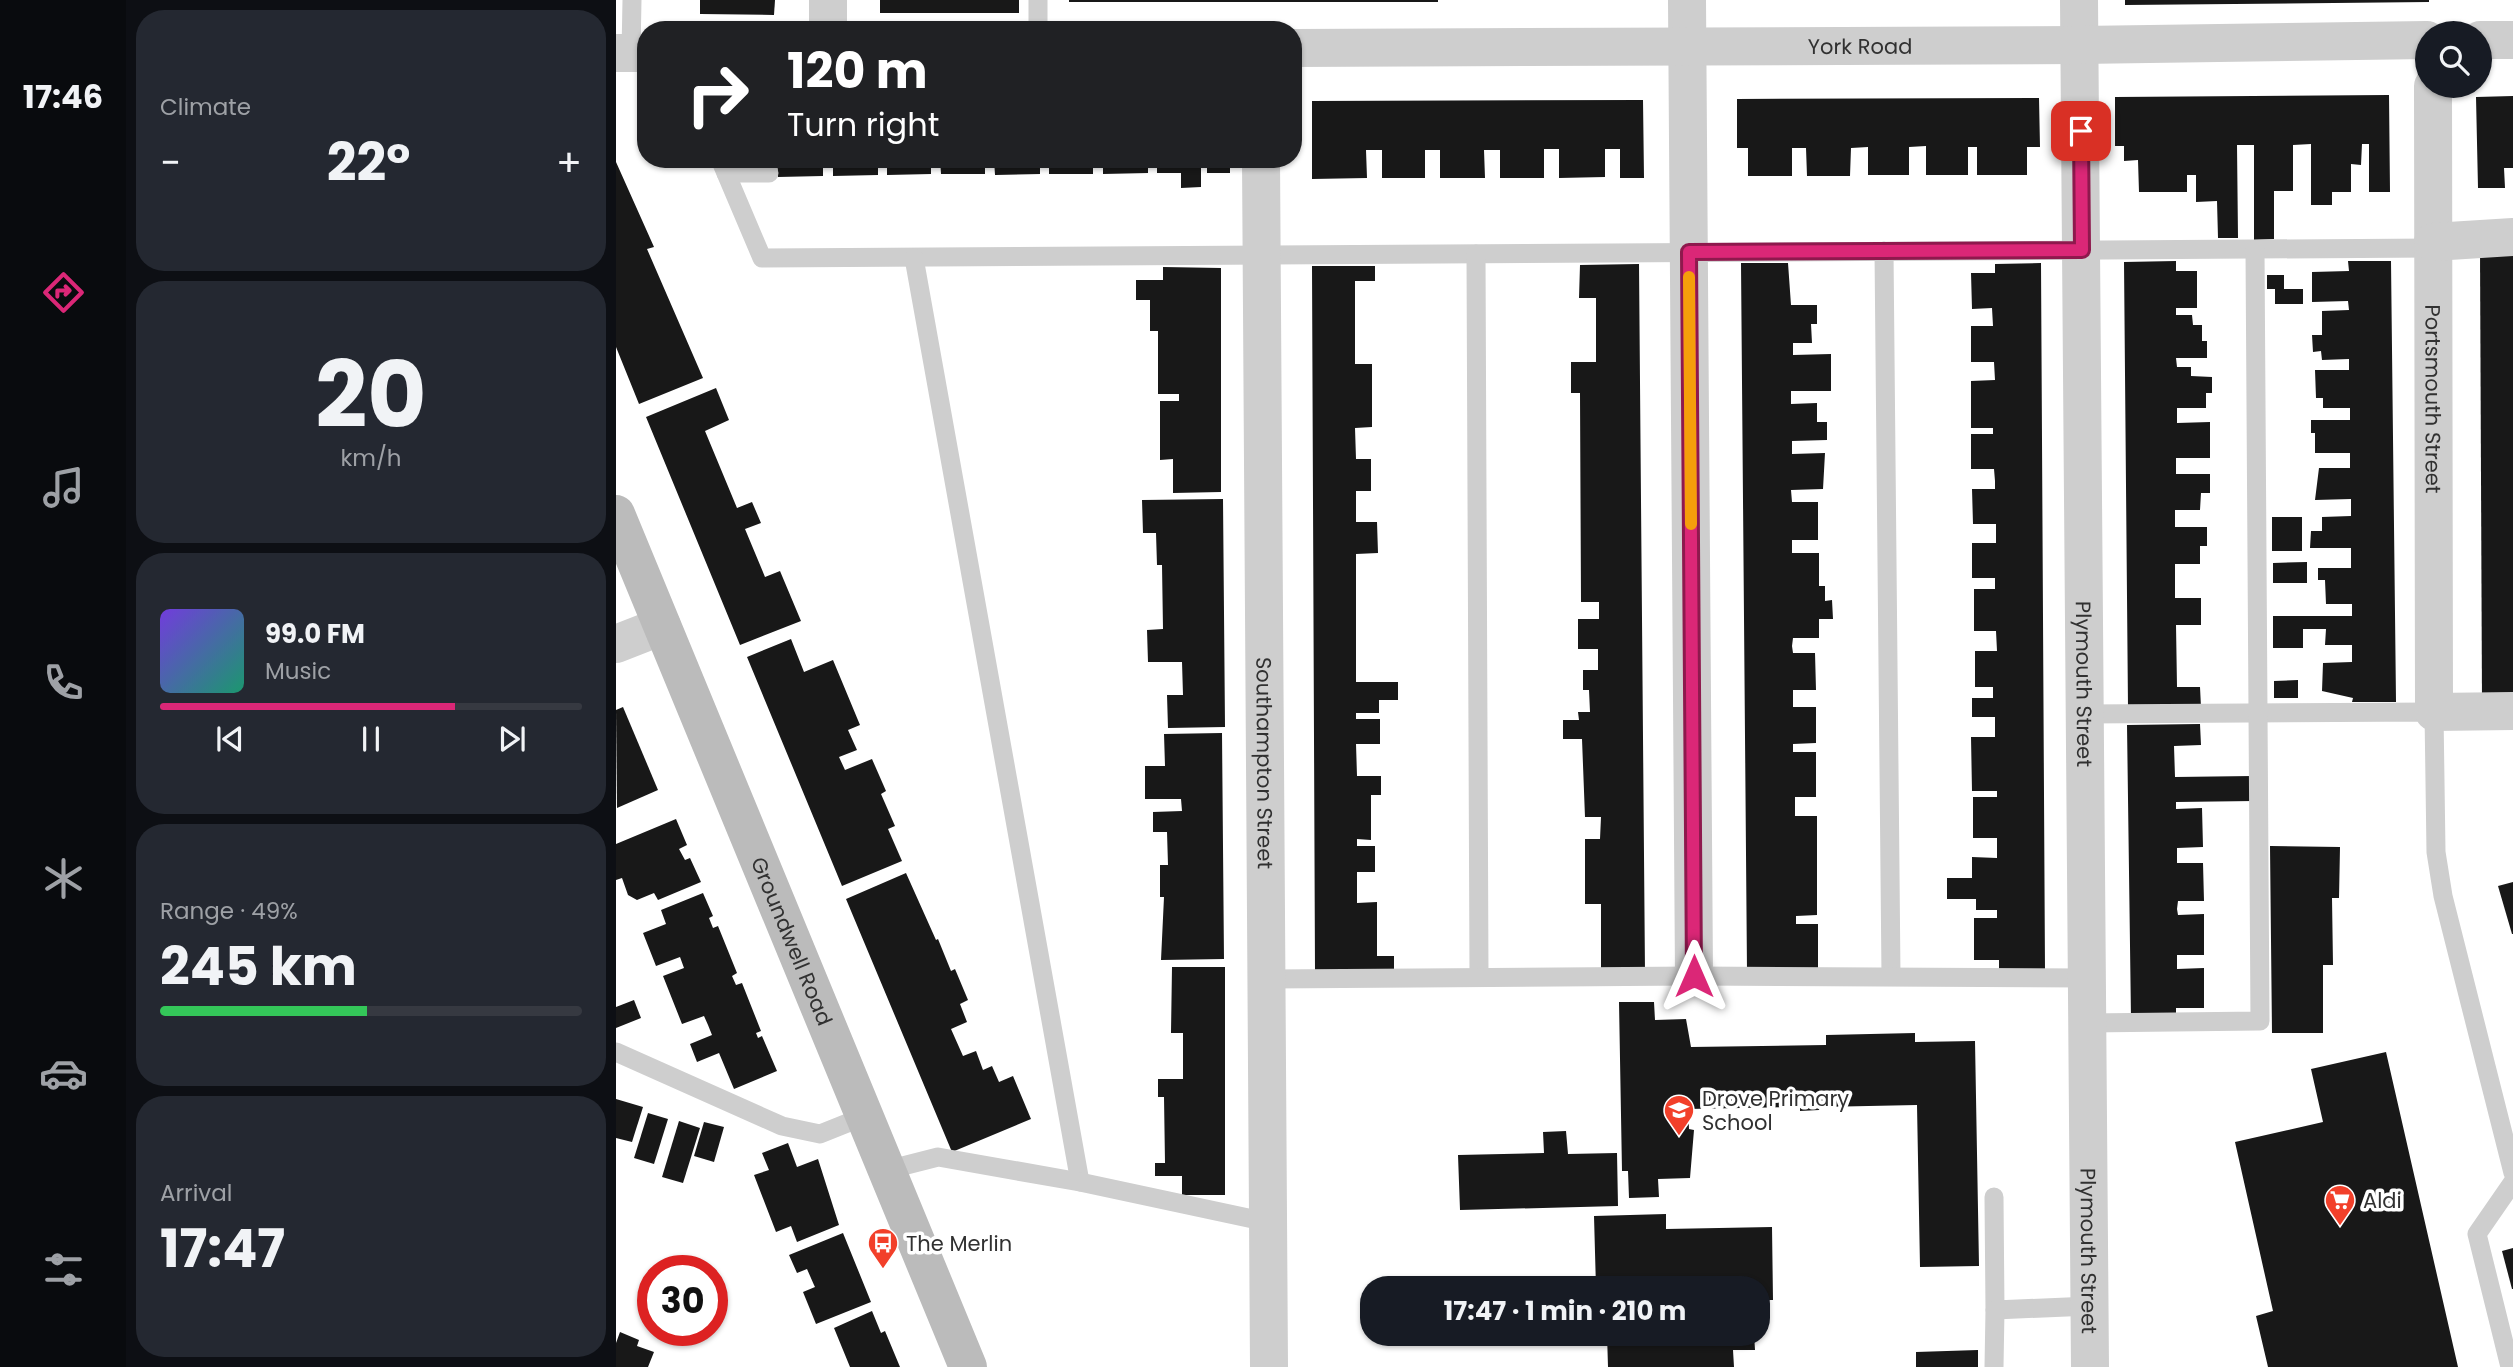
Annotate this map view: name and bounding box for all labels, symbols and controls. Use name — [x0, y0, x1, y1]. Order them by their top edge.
map controls — [2415, 21, 2492, 98]
button: search — [2415, 21, 2492, 98]
street label: York Road — [1808, 31, 1912, 61]
text: 120 m — [787, 37, 928, 105]
icon: right — [672, 49, 763, 140]
text: 17:46 — [23, 74, 103, 119]
text: Climate — [160, 91, 251, 123]
pin — [2051, 101, 2111, 161]
text: Turn right — [787, 102, 939, 147]
icon: arrive — [2062, 112, 2100, 150]
text: 22° — [327, 126, 410, 199]
text: − — [160, 136, 181, 189]
text: + — [556, 136, 582, 189]
icon: directions — [39, 268, 88, 317]
street label: Portsmouth Street — [2419, 305, 2448, 493]
text: 20 — [315, 331, 427, 459]
text: km/h — [340, 442, 402, 474]
icon: music — [39, 463, 88, 512]
street label: Plymouth Street — [2069, 601, 2100, 767]
text: 99.0 FM — [265, 616, 365, 652]
text: Music — [265, 655, 331, 687]
street label: Southampton Street — [1250, 657, 1280, 869]
icon: phone — [39, 658, 88, 707]
icon: previous — [211, 720, 249, 758]
icon: pause — [352, 720, 390, 758]
icon: next — [493, 720, 531, 758]
street label: Groundwell Road — [745, 853, 840, 1030]
icon: climate — [39, 854, 88, 903]
text: Range · 49% — [160, 895, 298, 927]
text: 245 km — [160, 930, 357, 1003]
position arrow — [1657, 939, 1731, 1013]
icon: car — [39, 1049, 88, 1098]
place label: Drove Primary School — [1702, 1084, 1849, 1137]
school or university icon: Drove Primary School — [1662, 1093, 1696, 1137]
street label: Plymouth Street — [2074, 1168, 2104, 1334]
text: Arrival — [160, 1177, 232, 1209]
supermarket icon: Aldi — [2323, 1183, 2357, 1227]
place label: Aldi — [2363, 1186, 2402, 1215]
text: 17:47 — [160, 1212, 285, 1285]
bus stop icon: The Merlin — [866, 1226, 900, 1270]
place label: The Merlin — [906, 1229, 1012, 1258]
icon: filters — [39, 1245, 88, 1294]
speed limit sign: 30 — [637, 1255, 728, 1346]
text: 17:47 · 1 min · 210 m — [1444, 1293, 1686, 1329]

